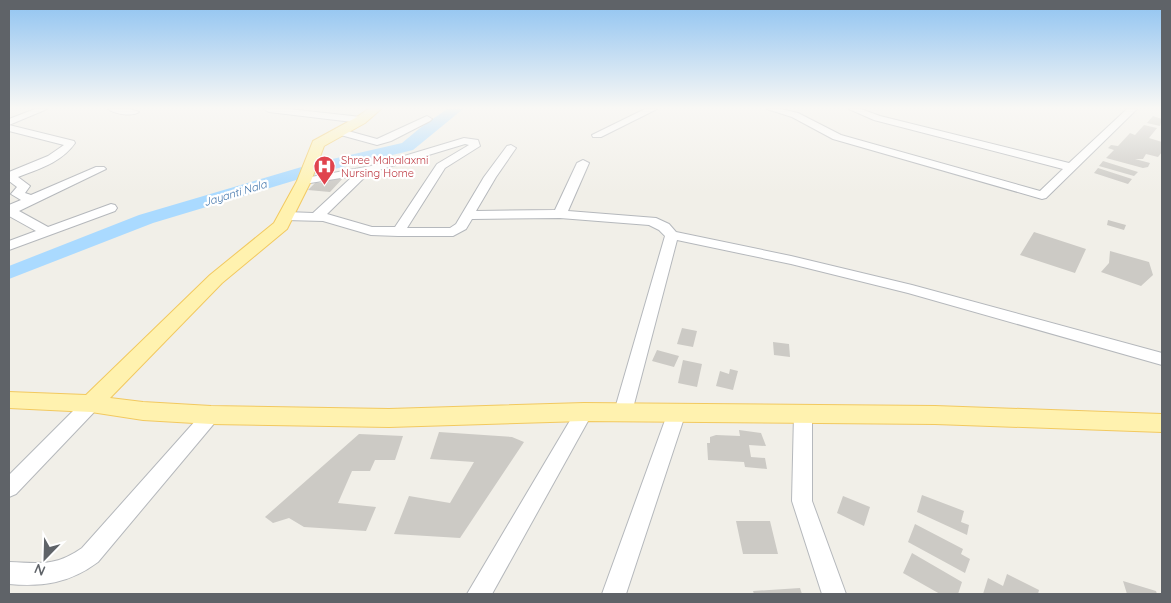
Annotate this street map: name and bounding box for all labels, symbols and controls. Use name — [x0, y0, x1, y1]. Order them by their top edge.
place label: Shree Mahalaxmi Nursing Home — [341, 153, 428, 180]
hospital icon: Shree Mahalaxmi Nursing Home — [313, 154, 337, 185]
water label: Jayanti Nala — [202, 176, 269, 209]
north arrow — [20, 533, 70, 583]
text: N — [32, 560, 48, 580]

